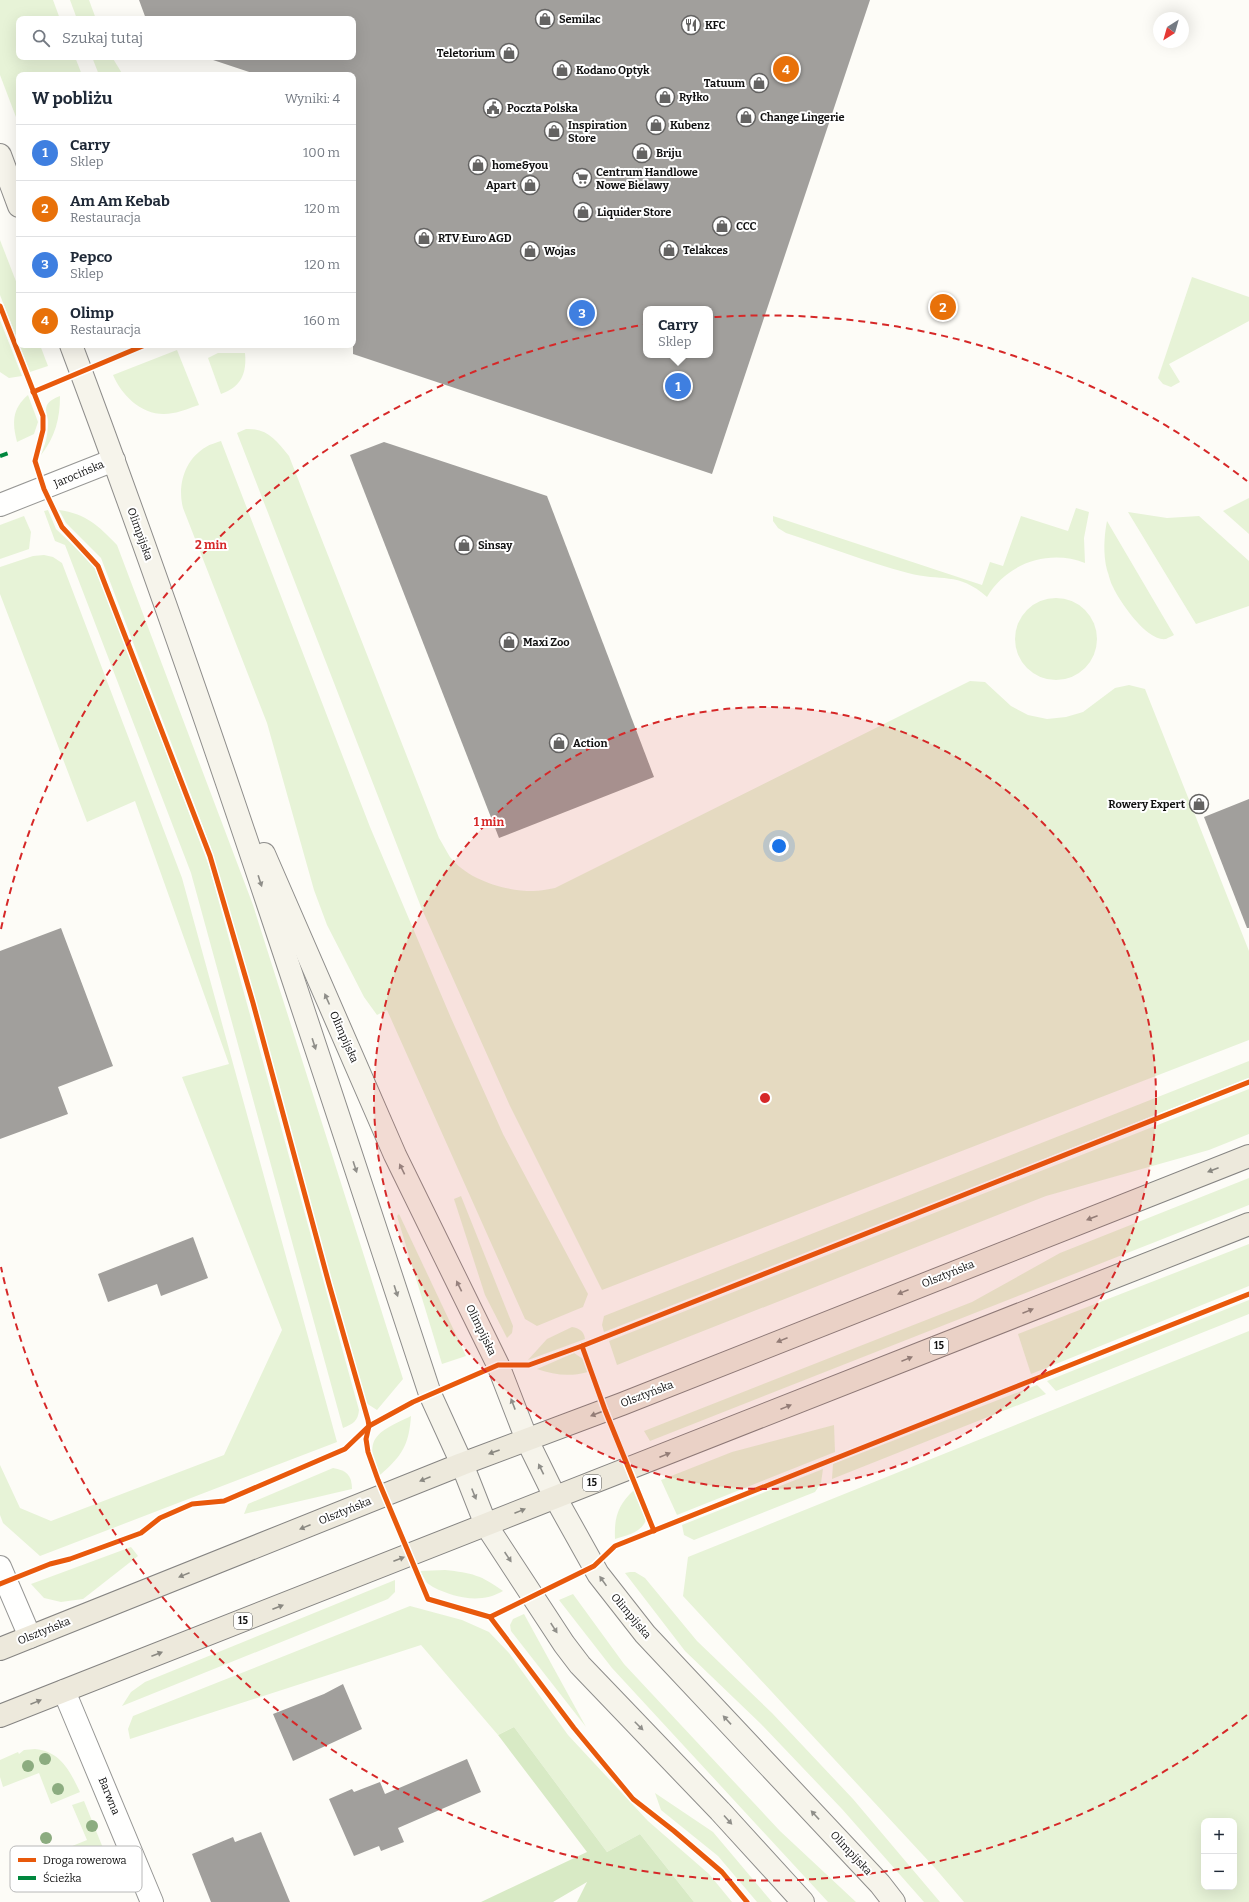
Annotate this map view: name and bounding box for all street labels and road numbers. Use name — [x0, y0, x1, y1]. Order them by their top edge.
street label: Jarocińska — [51, 458, 106, 491]
street label: Olimpijska — [124, 506, 156, 562]
street label: Olimpijska — [327, 1009, 361, 1065]
street label: Olsztyńska — [920, 1258, 976, 1290]
street label: Olimpijska — [463, 1302, 499, 1358]
road number: 15 — [930, 1338, 948, 1354]
street label: Olsztyńska — [619, 1378, 675, 1410]
road number: 15 — [583, 1475, 601, 1491]
street label: Olsztyńska — [317, 1495, 373, 1527]
street label: Olimpijska — [608, 1591, 654, 1641]
road number: 15 — [234, 1613, 252, 1629]
street label: Olsztyńska — [16, 1615, 72, 1647]
street label: Barwna — [96, 1775, 122, 1817]
street label: Olimpijska — [827, 1828, 875, 1878]

